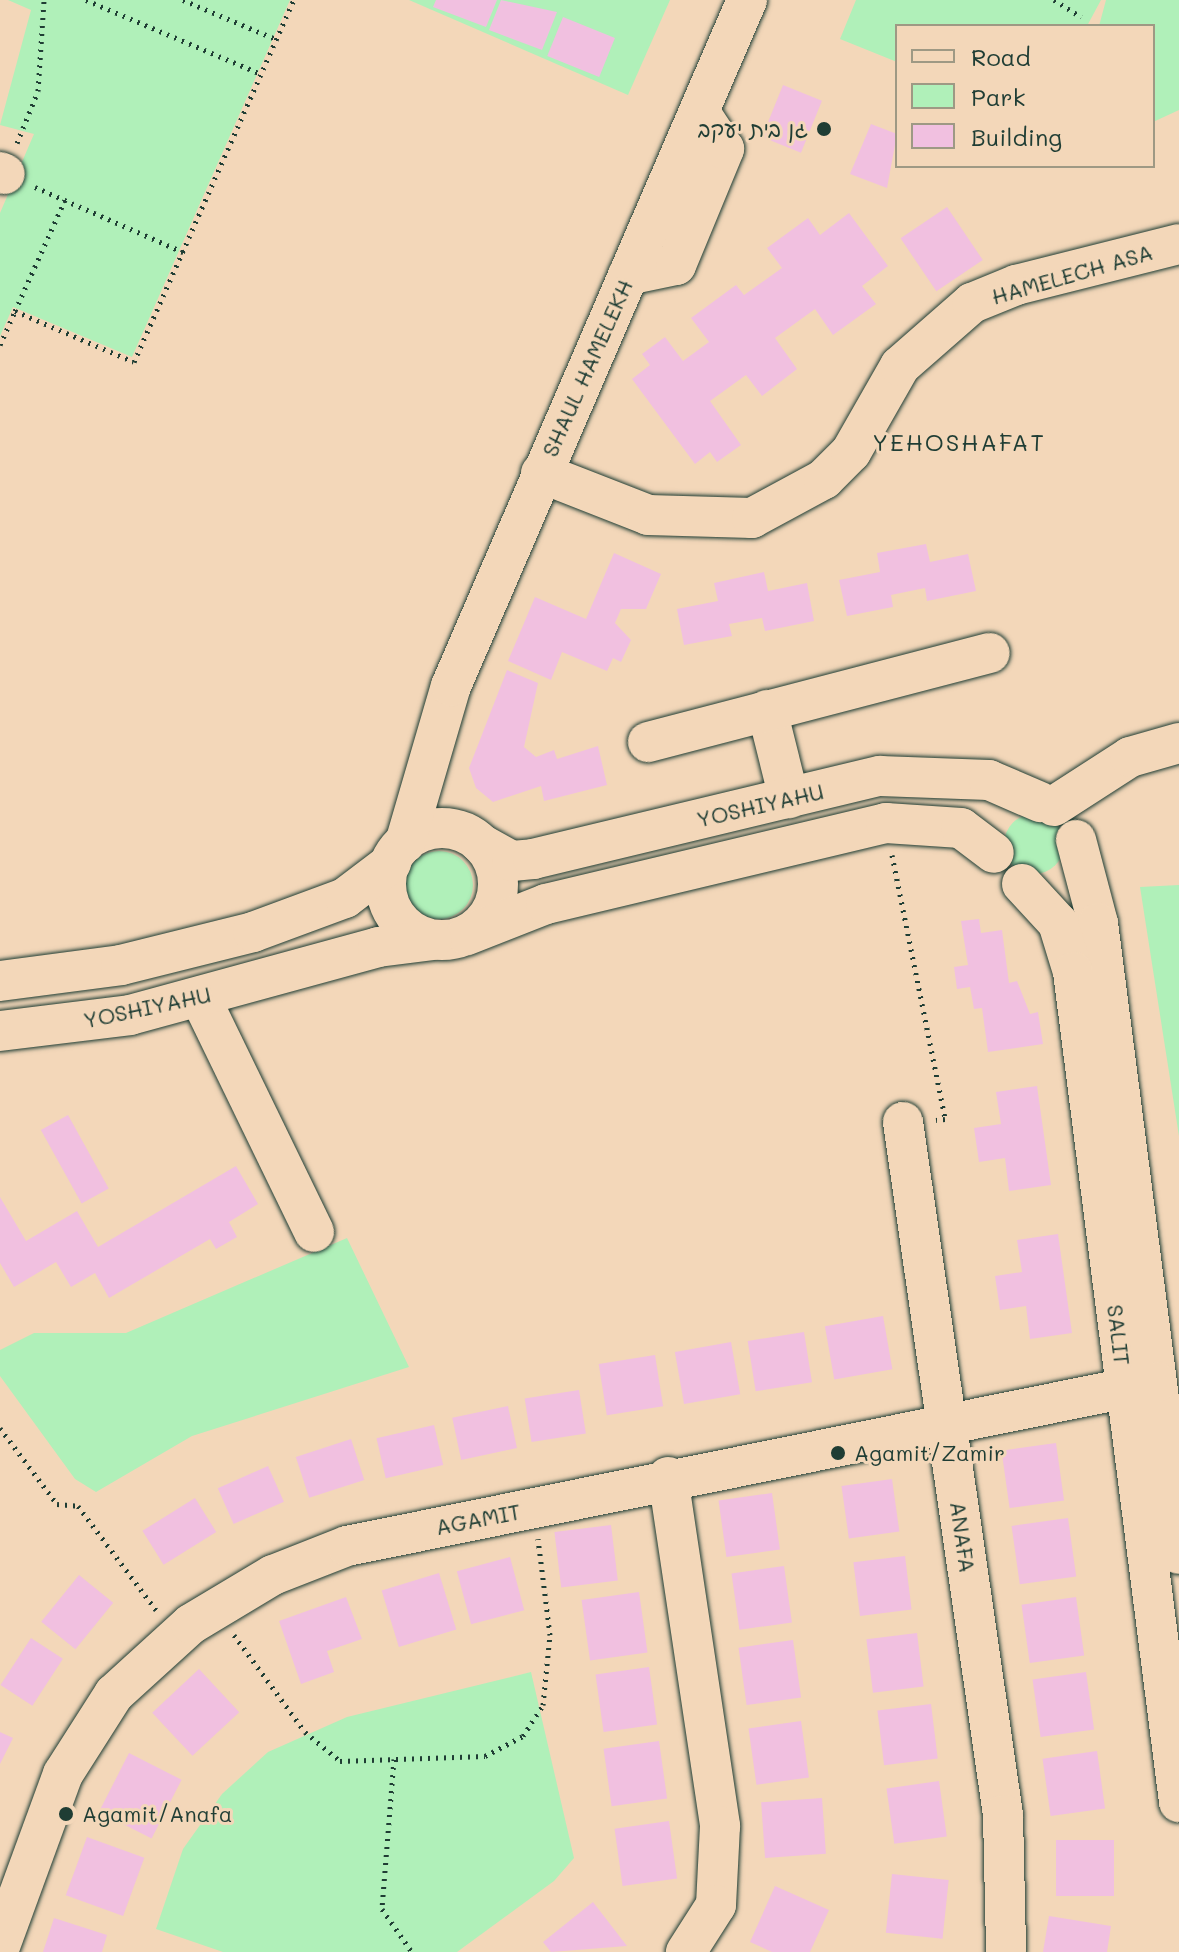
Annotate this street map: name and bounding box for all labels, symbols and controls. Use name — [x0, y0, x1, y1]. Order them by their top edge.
legend — [895, 24, 1155, 168]
text: Road — [971, 41, 1031, 72]
text: Park — [971, 81, 1025, 112]
place label: גן בית יעקב — [697, 116, 808, 142]
marker: גן בית יעקב — [815, 120, 833, 138]
text: Building — [971, 121, 1062, 152]
street label: HAMELECH ASA — [988, 238, 1156, 310]
street label: SHAUL HAMELEKH — [536, 275, 638, 461]
district label: YEHOSHAFAT — [872, 428, 1046, 456]
street label: YOSHIYAHU — [694, 778, 826, 832]
street label: YOSHIYAHU — [81, 981, 213, 1033]
street label: SALIT — [1102, 1303, 1136, 1367]
place label: Agamit/Zamir — [854, 1440, 1005, 1466]
marker: Agamit/Zamir — [829, 1444, 847, 1462]
street label: AGAMIT — [433, 1498, 523, 1540]
street label: ANAFA — [945, 1500, 981, 1574]
place label: Agamit/Anafa — [82, 1801, 233, 1827]
marker: Agamit/Anafa — [57, 1805, 75, 1823]

